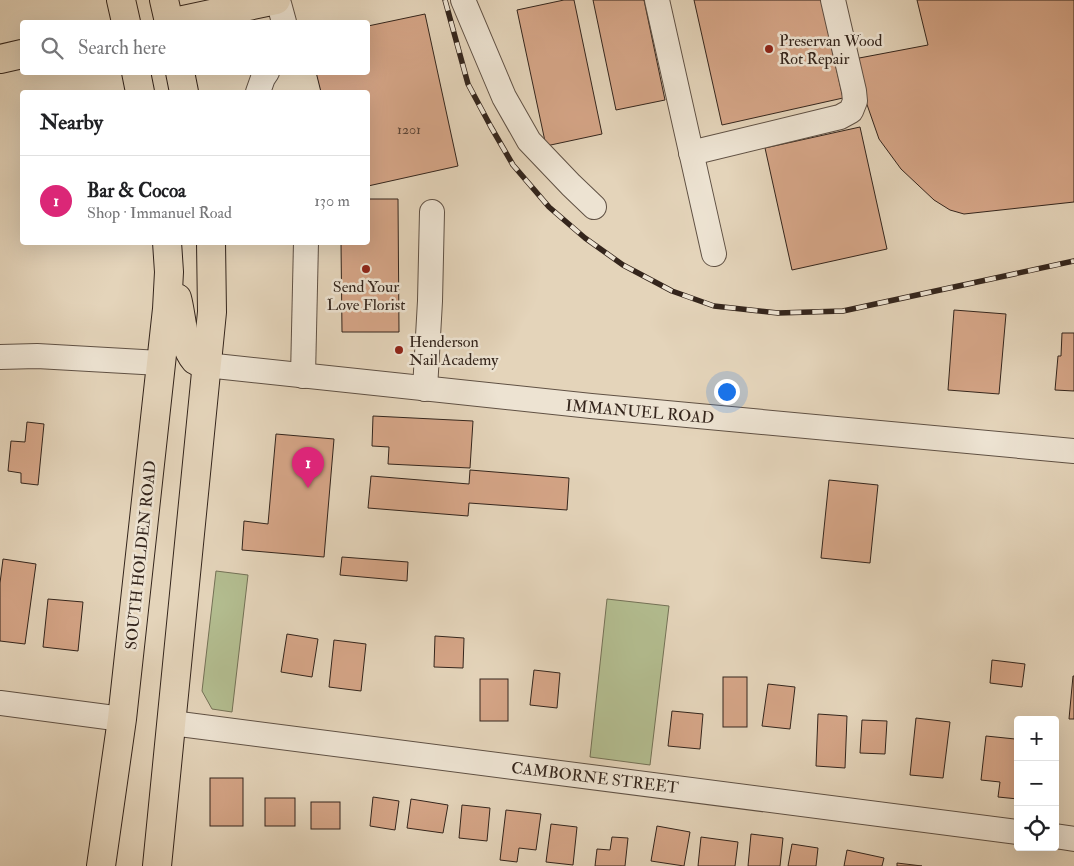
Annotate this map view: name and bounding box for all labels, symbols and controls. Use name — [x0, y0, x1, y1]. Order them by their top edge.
search box — [20, 20, 370, 75]
place label: Preservan Wood Rot Repair — [779, 31, 882, 70]
icon: search — [38, 34, 66, 62]
text: Search here — [78, 36, 166, 60]
marker: Preservan Wood Rot Repair — [763, 43, 775, 55]
text: Nearby — [40, 109, 103, 136]
house number: 1201 — [397, 121, 421, 138]
text: Bar & Cocoa — [87, 179, 186, 203]
text: 1 — [53, 191, 59, 211]
text: 130 m — [314, 191, 350, 211]
text: Shop · Immanuel Road — [87, 203, 232, 223]
marker: Send Your Love Florist — [360, 263, 372, 275]
place label: Send Your Love Florist — [327, 277, 405, 315]
place label: Henderson Nail Academy — [409, 332, 499, 370]
marker: Henderson Nail Academy — [393, 344, 405, 356]
your location — [714, 379, 740, 405]
street label: IMMANUEL ROAD — [565, 396, 715, 428]
pin: 1 — [292, 447, 324, 488]
street label: SOUTH HOLDEN ROAD — [121, 459, 161, 651]
map controls — [1014, 716, 1059, 851]
button: + — [1014, 716, 1059, 761]
street label: CAMBORNE STREET — [510, 758, 680, 798]
button: − — [1014, 761, 1059, 806]
button: locate — [1014, 806, 1059, 851]

